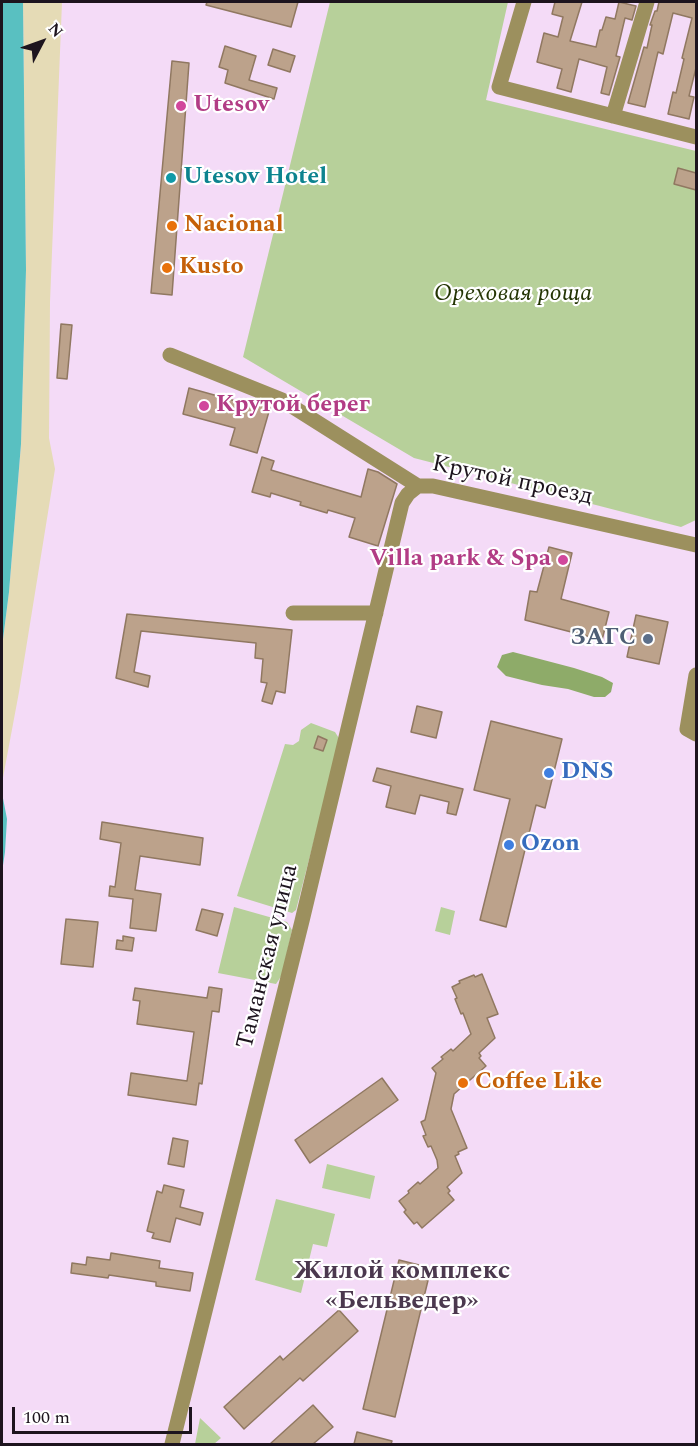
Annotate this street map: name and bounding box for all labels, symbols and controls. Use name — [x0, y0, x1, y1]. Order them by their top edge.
north arrow — [12, 12, 72, 72]
text: N — [42, 17, 69, 43]
place label: Utesov — [193, 92, 269, 120]
marker: Utesov — [174, 99, 188, 113]
place label: Utesov Hotel — [183, 164, 327, 192]
marker: Utesov Hotel — [164, 171, 178, 185]
place label: Nacional — [184, 212, 284, 240]
marker: Nacional — [165, 219, 179, 233]
place label: Kusto — [179, 254, 244, 282]
marker: Kusto — [160, 261, 174, 275]
park label: Ореховая роща — [434, 281, 592, 309]
place label: Крутой берег — [216, 392, 370, 420]
marker: Крутой берег — [197, 399, 211, 413]
street label: Крутой проезд — [429, 451, 595, 513]
place label: Villa park & Spa — [369, 546, 551, 574]
marker: Villa park & Spa — [556, 553, 570, 567]
place label: ЗАГС — [570, 625, 636, 653]
marker: ЗАГС — [641, 632, 655, 646]
place label: DNS — [561, 759, 614, 787]
marker: DNS — [542, 766, 556, 780]
place label: Ozon — [521, 831, 580, 859]
marker: Ozon — [502, 838, 516, 852]
street label: Таманская улица — [232, 862, 306, 1052]
place label: Coffee Like — [475, 1069, 602, 1097]
marker: Coffee Like — [456, 1076, 470, 1090]
district label: Жилой комплекс «Бельведер» — [294, 1257, 510, 1318]
scale bar — [15, 1395, 195, 1433]
text: 100 m — [23, 1404, 70, 1431]

